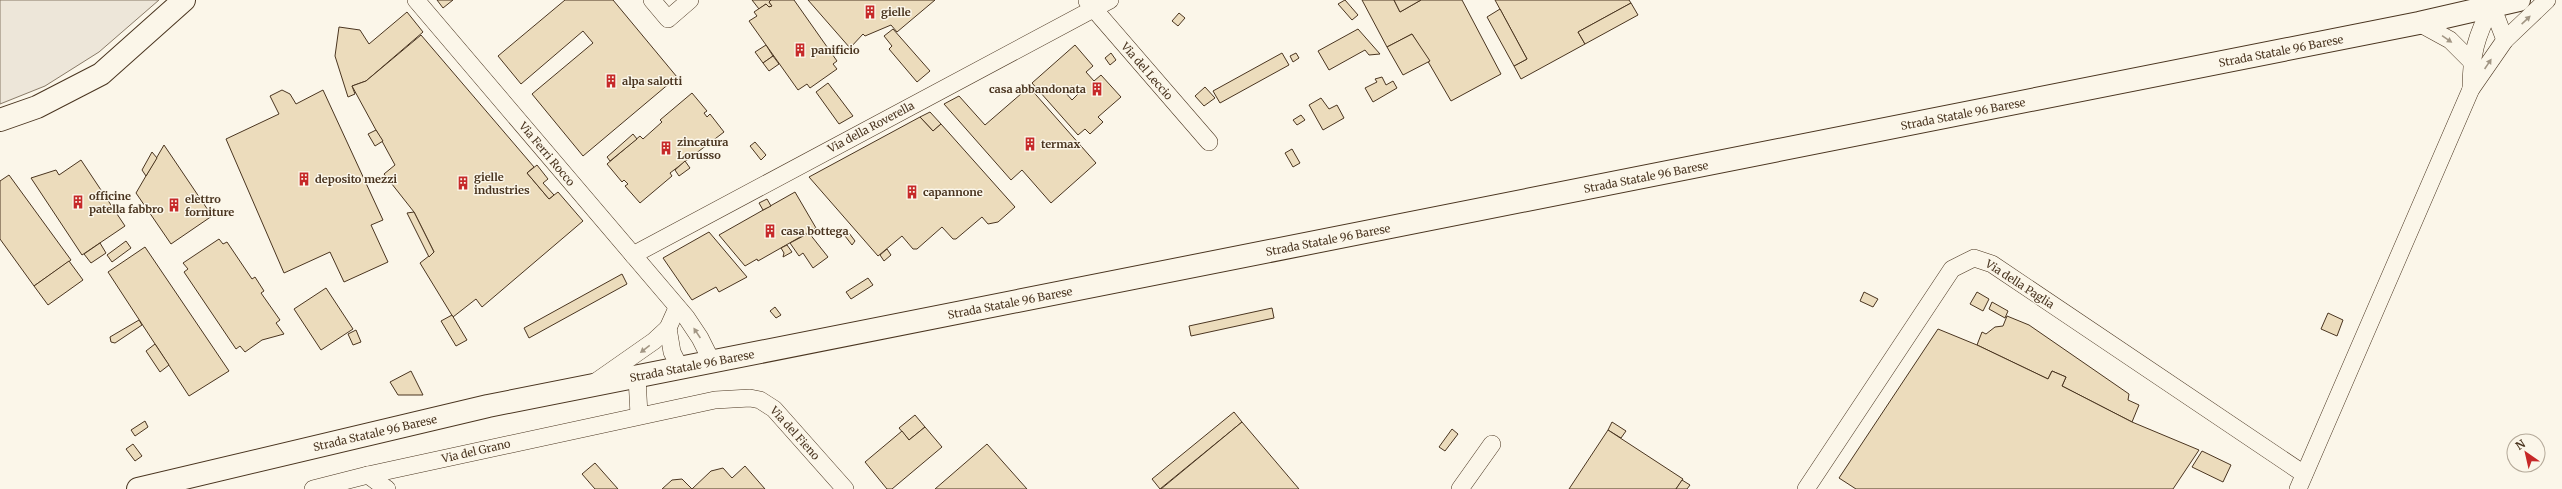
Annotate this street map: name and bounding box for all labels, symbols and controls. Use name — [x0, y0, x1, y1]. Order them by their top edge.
building icon: gielle — [862, 4, 878, 20]
place label: gielle — [881, 5, 911, 19]
one-way arrow — [2521, 15, 2531, 25]
street label: Strada Statale 96 Barese — [2217, 32, 2345, 70]
one-way arrow — [2441, 36, 2453, 43]
street label: Via del Leccio — [1118, 39, 1176, 103]
building icon: panificio — [792, 42, 808, 58]
place label: panificio — [811, 43, 860, 57]
one-way arrow — [2484, 59, 2492, 69]
building icon: alpa salotti — [603, 73, 619, 89]
place label: alpa salotti — [622, 74, 682, 88]
building icon: casa abbandonata — [1089, 81, 1105, 97]
place label: casa abbandonata — [989, 82, 1086, 96]
street label: Strada Statale 96 Barese — [1899, 95, 2027, 133]
street label: Via della Roverella — [824, 98, 917, 156]
street label: Via Ferri Rocco — [516, 118, 578, 189]
place label: zincatura Lorusso — [677, 135, 729, 162]
building icon: termax — [1022, 136, 1038, 152]
place label: termax — [1041, 137, 1080, 151]
building icon: zincatura Lorusso — [658, 140, 674, 156]
street label: Strada Statale 96 Barese — [1582, 158, 1710, 196]
place label: gielle industries — [474, 170, 530, 197]
building icon: deposito mezzi — [296, 171, 312, 187]
place label: deposito mezzi — [315, 172, 397, 186]
building icon: gielle industries — [455, 175, 471, 191]
building icon: capannone — [904, 184, 920, 200]
place label: capannone — [923, 185, 983, 199]
place label: officine patella fabbro — [89, 189, 164, 216]
place label: elettro forniture — [185, 192, 234, 219]
building icon: officine patella fabbro — [70, 194, 86, 210]
building icon: elettro forniture — [166, 197, 182, 213]
street label: Strada Statale 96 Barese — [1264, 221, 1392, 259]
building icon: casa bottega — [762, 223, 778, 239]
place label: casa bottega — [781, 224, 849, 238]
street label: Via della Paglia — [1982, 256, 2057, 312]
street label: Strada Statale 96 Barese — [946, 284, 1074, 322]
one-way arrow — [693, 328, 701, 339]
one-way arrow — [639, 344, 650, 353]
street label: Strada Statale 96 Barese — [628, 347, 756, 385]
street label: Via del Fieno — [767, 403, 823, 463]
street label: Strada Statale 96 Barese — [312, 412, 439, 454]
north arrow — [2506, 433, 2546, 473]
street label: Via del Grano — [439, 436, 512, 466]
text: N — [2513, 436, 2528, 453]

